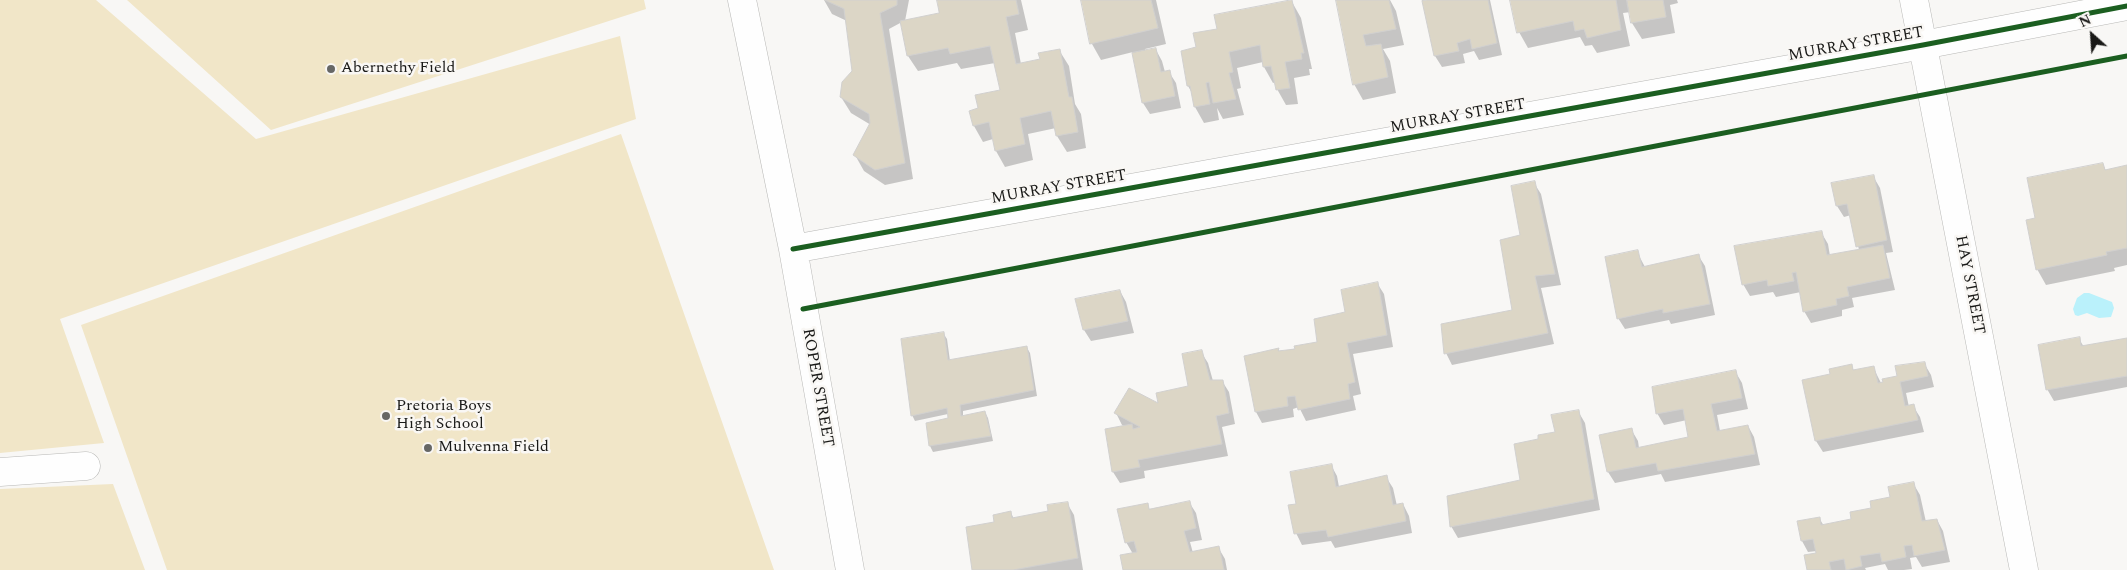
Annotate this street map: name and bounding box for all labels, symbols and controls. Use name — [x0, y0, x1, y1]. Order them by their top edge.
text: N — [2075, 9, 2095, 33]
north arrow — [2067, 10, 2117, 60]
street label: MURRAY STREET — [1787, 24, 1925, 66]
place label: Abernethy Field — [341, 59, 455, 79]
marker: Abernethy Field — [325, 63, 337, 75]
street label: MURRAY STREET — [1389, 96, 1527, 138]
street label: MURRAY STREET — [990, 167, 1128, 209]
street label: HAY STREET — [1950, 234, 1988, 336]
street label: ROPER STREET — [797, 327, 837, 449]
place label: Pretoria Boys High School — [396, 397, 492, 435]
marker: Pretoria Boys High School — [380, 410, 392, 422]
place label: Mulvenna Field — [438, 438, 549, 458]
marker: Mulvenna Field — [422, 442, 434, 454]

